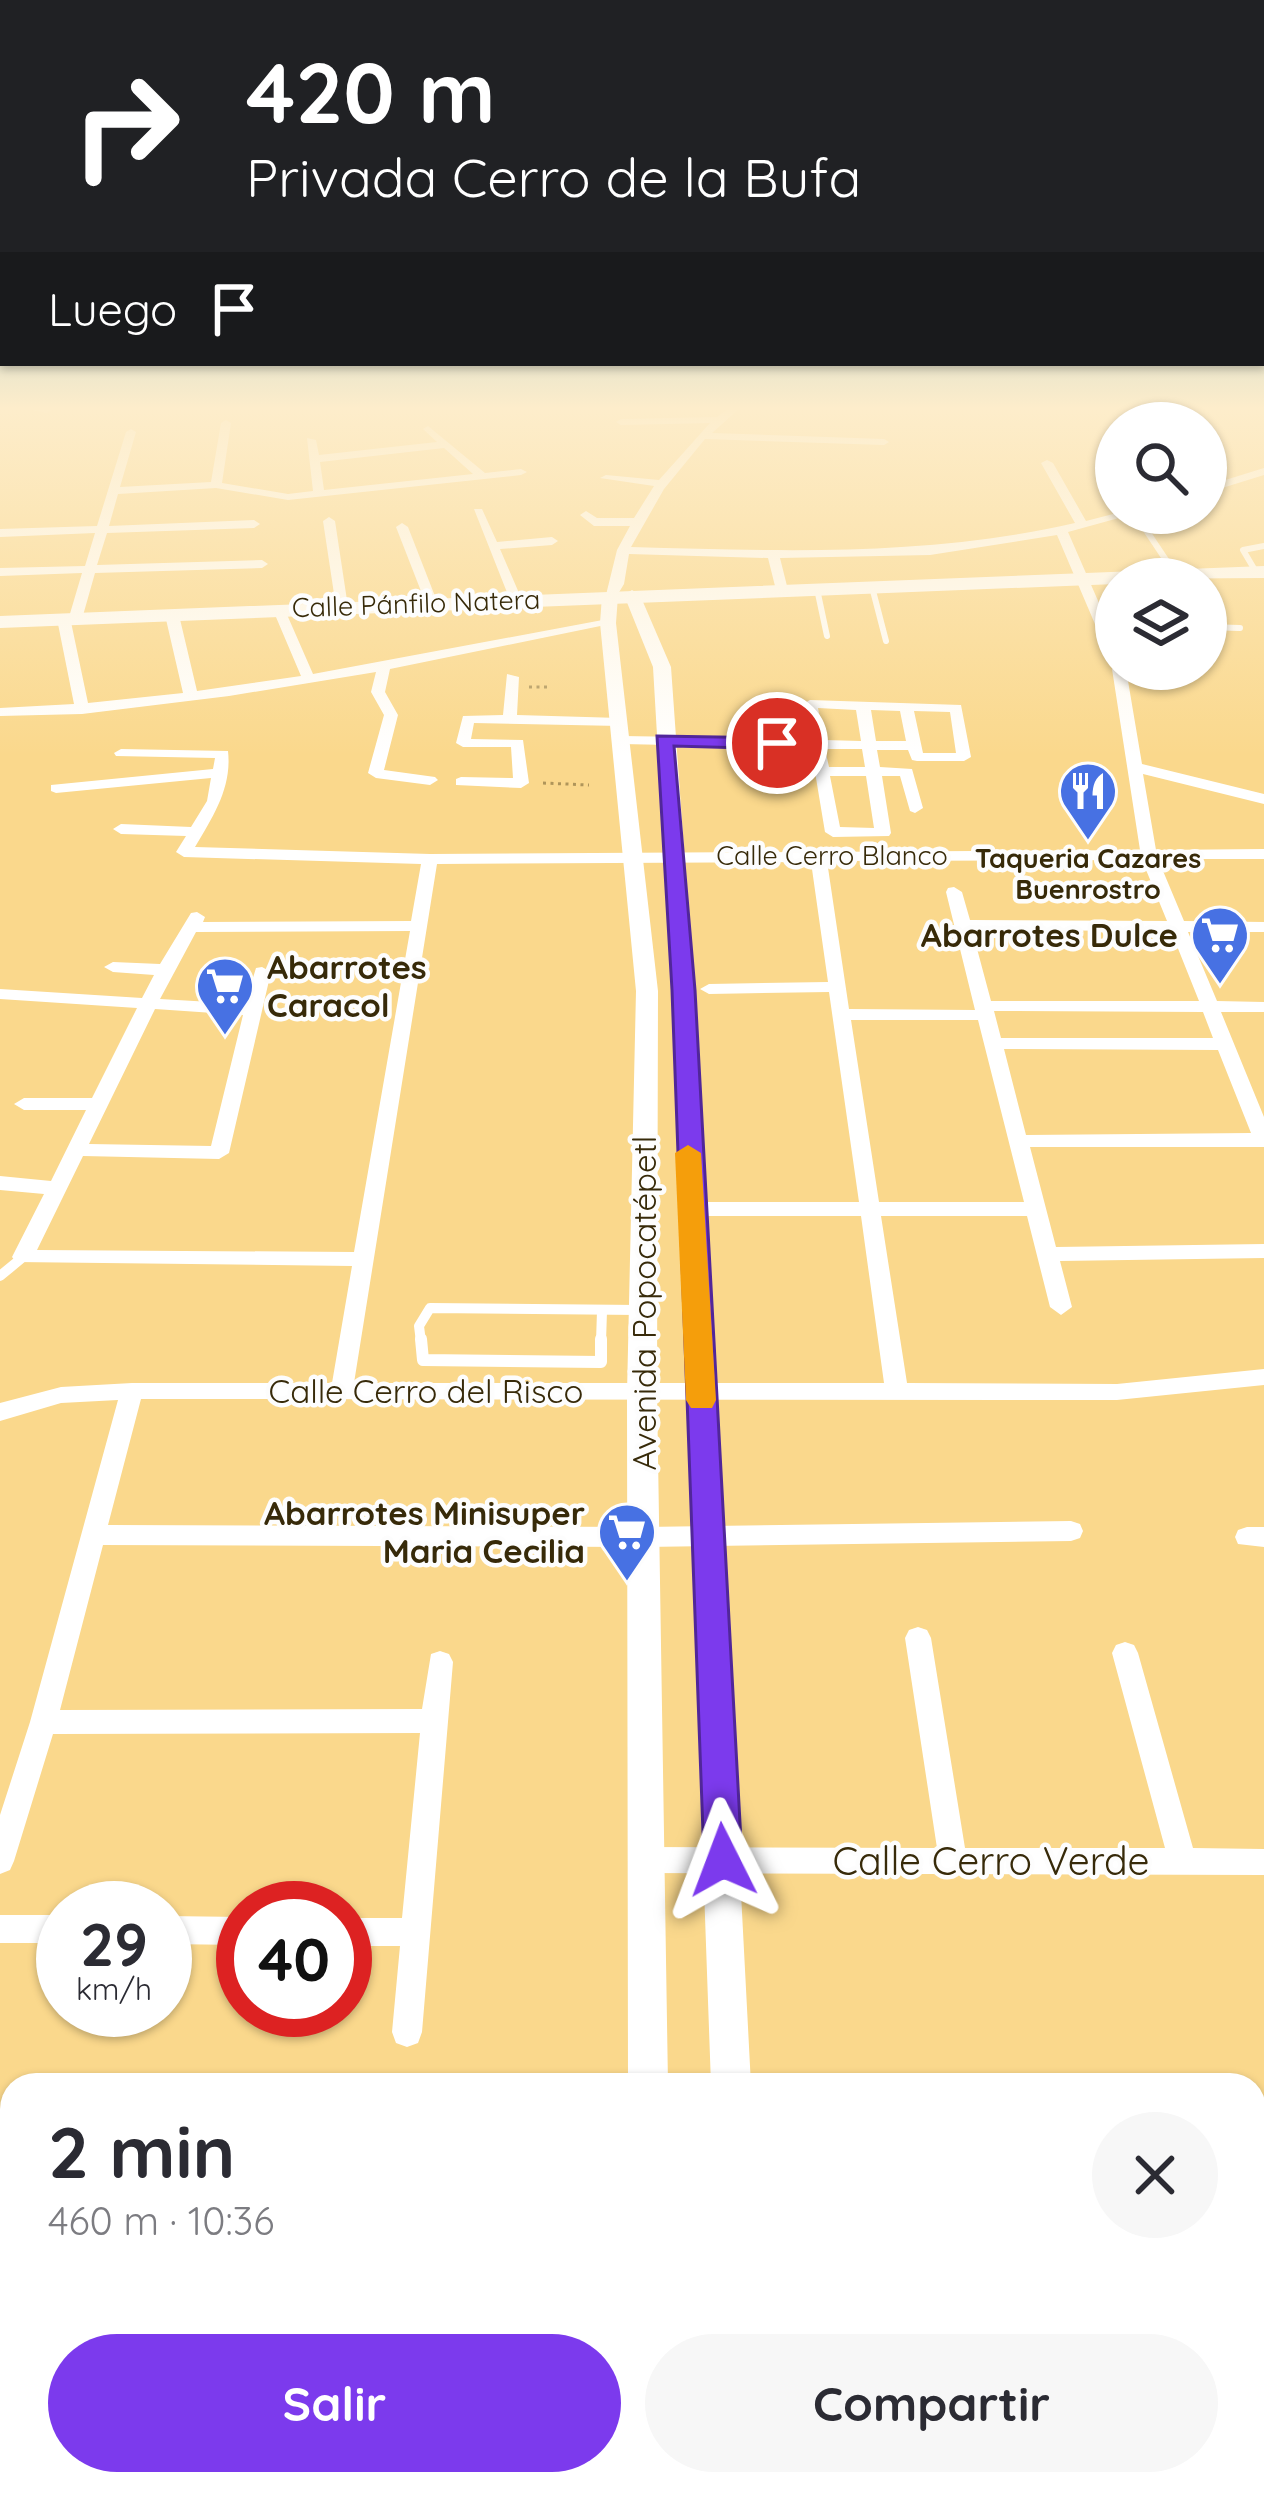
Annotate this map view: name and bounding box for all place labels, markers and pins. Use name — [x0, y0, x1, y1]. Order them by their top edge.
pin — [726, 692, 828, 794]
restaurant icon: Taqueria Cazares Buenrostro — [1057, 760, 1119, 842]
place label: Taqueria Cazares Buenrostro — [975, 841, 1201, 906]
supermarket icon: Abarrotes Dulce — [1189, 904, 1251, 986]
place label: Abarrotes Dulce — [921, 914, 1178, 955]
place label: Abarrotes Caracol — [267, 946, 427, 1025]
supermarket icon: Abarrotes Caracol — [194, 955, 256, 1037]
place label: Abarrotes Minisuper Maria Cecilia — [264, 1492, 585, 1571]
supermarket icon: Abarrotes Minisuper Maria Cecilia — [596, 1501, 658, 1583]

